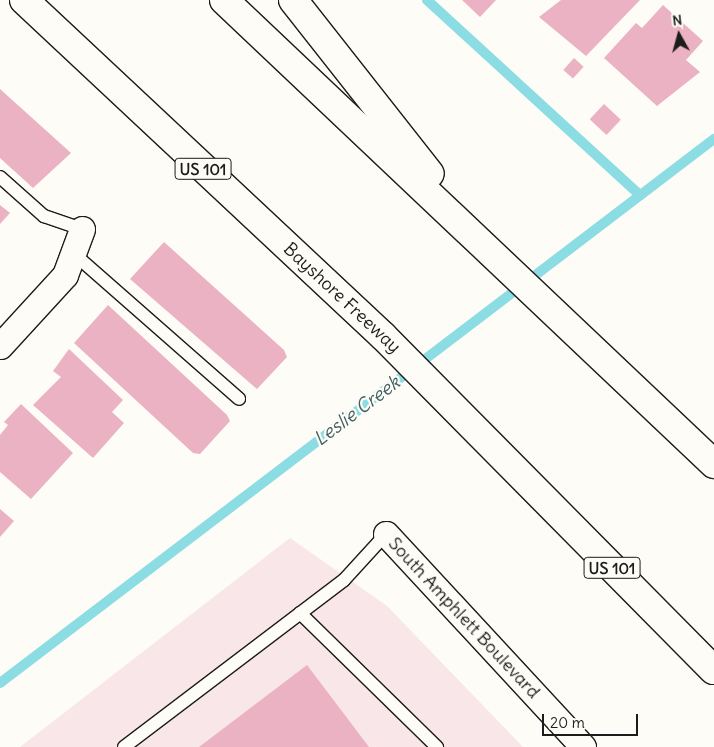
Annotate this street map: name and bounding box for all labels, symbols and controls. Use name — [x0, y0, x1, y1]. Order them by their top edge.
north arrow — [654, 10, 704, 60]
text: N — [671, 11, 683, 30]
road number: US 101 — [174, 156, 232, 182]
street label: Bayshore Freeway — [279, 238, 405, 358]
water label: Leslie Creek — [310, 371, 404, 451]
street label: South Amphlett Boulevard — [384, 533, 544, 703]
road number: US 101 — [583, 554, 641, 582]
scale bar — [544, 704, 640, 736]
text: 20 m — [550, 713, 585, 732]

